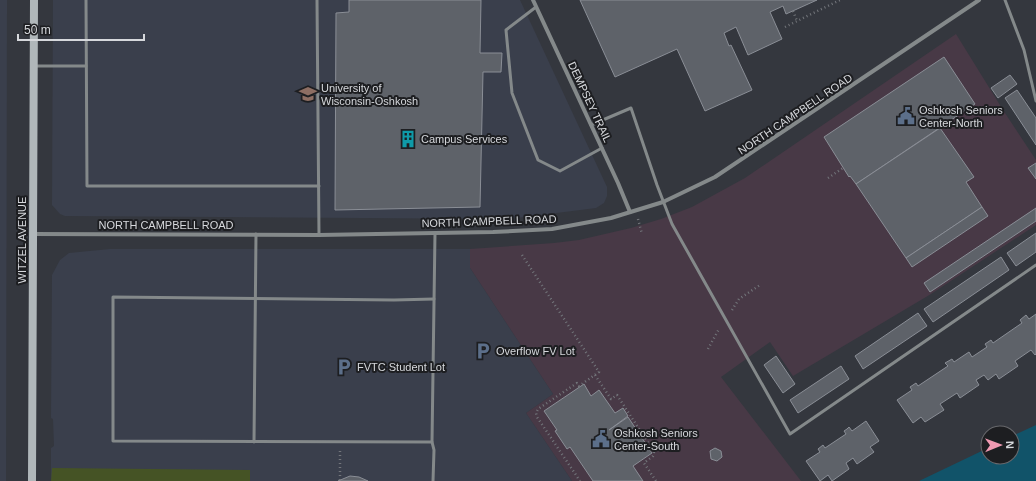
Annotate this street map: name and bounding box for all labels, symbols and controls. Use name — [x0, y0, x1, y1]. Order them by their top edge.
scale bar — [18, 16, 144, 42]
text: 50 m — [24, 23, 51, 37]
street label: DEMPSEY TRAIL — [566, 60, 614, 144]
street label: NORTH CAMPBELL ROAD — [736, 71, 854, 157]
place label: University of Wisconsin-Oshkosh — [321, 82, 418, 107]
school or university icon: University of Wisconsin-Oshkosh — [298, 84, 318, 104]
place label: Oshkosh Seniors Center-North — [919, 104, 1003, 129]
public building icon: Oshkosh Seniors Center-North — [896, 106, 916, 126]
building icon: Campus Services — [398, 129, 418, 149]
place label: Campus Services — [421, 133, 508, 145]
street label: WITZEL AVENUE — [16, 197, 28, 283]
street label: NORTH CAMPBELL ROAD — [421, 213, 557, 229]
street label: NORTH CAMPBELL ROAD — [98, 219, 234, 231]
parking icon: Overflow FV Lot — [473, 341, 493, 361]
place label: Overflow FV Lot — [496, 345, 575, 357]
parking icon: FVTC Student Lot — [334, 357, 354, 377]
place label: FVTC Student Lot — [357, 361, 445, 373]
north arrow — [980, 425, 1020, 465]
place label: Oshkosh Seniors Center-South — [614, 427, 698, 452]
public building icon: Oshkosh Seniors Center-South — [591, 429, 611, 449]
text: N — [1004, 441, 1016, 449]

